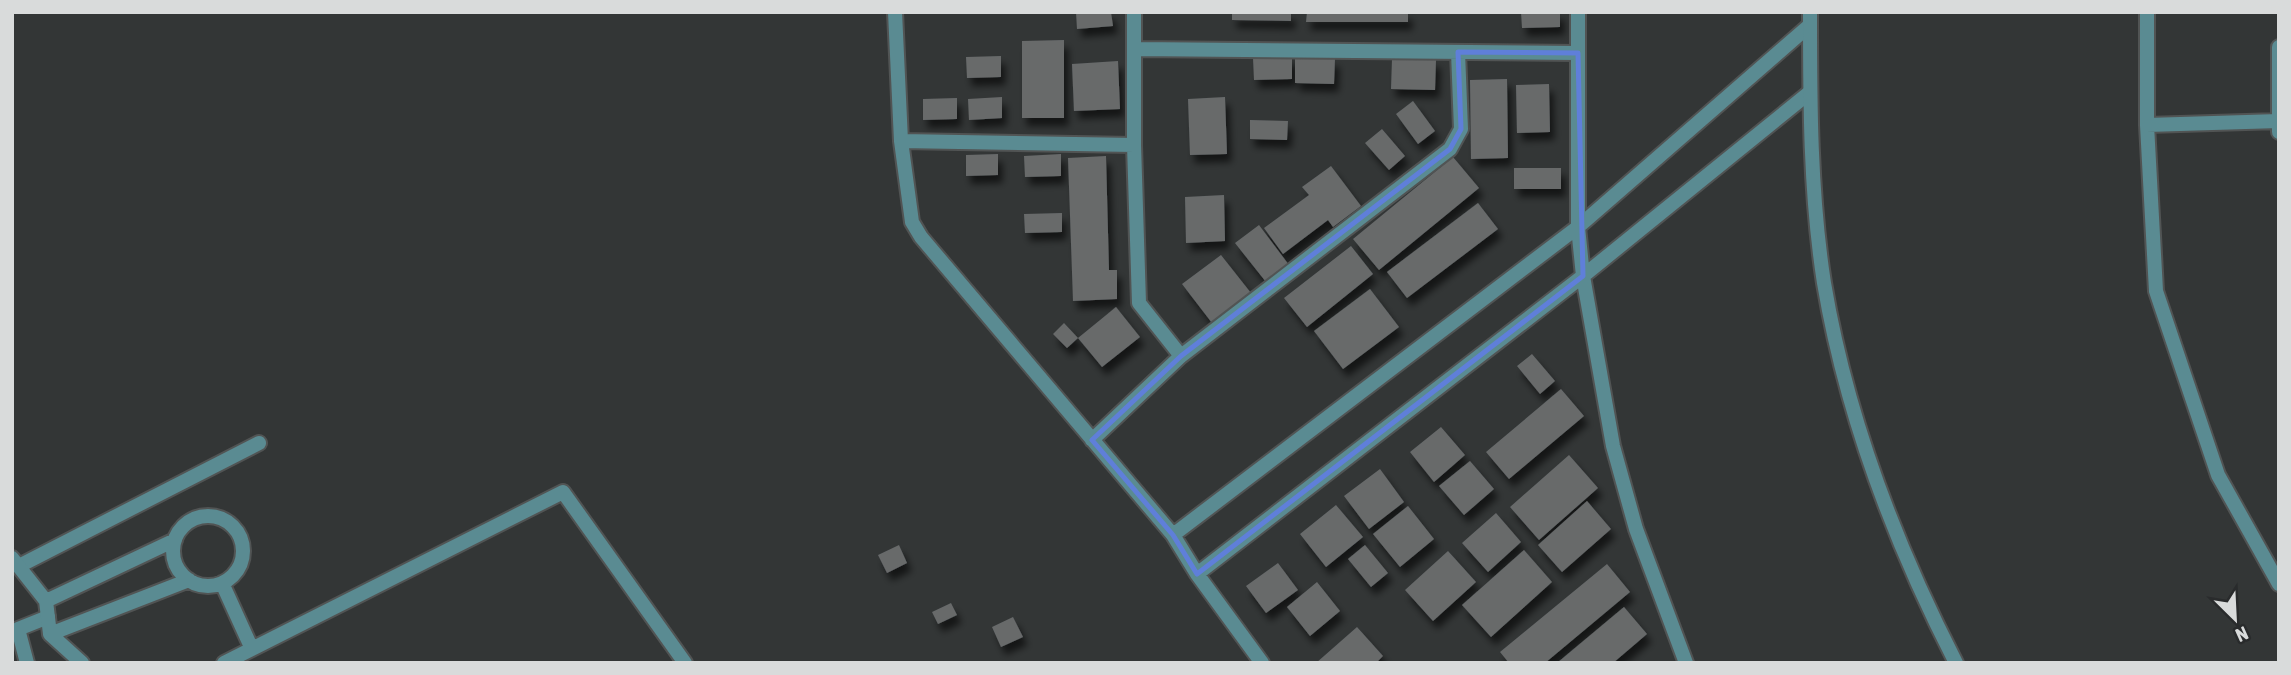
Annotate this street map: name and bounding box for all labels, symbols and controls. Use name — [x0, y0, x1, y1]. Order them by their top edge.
north arrow — [2200, 584, 2270, 654]
text: N — [2232, 622, 2252, 647]

